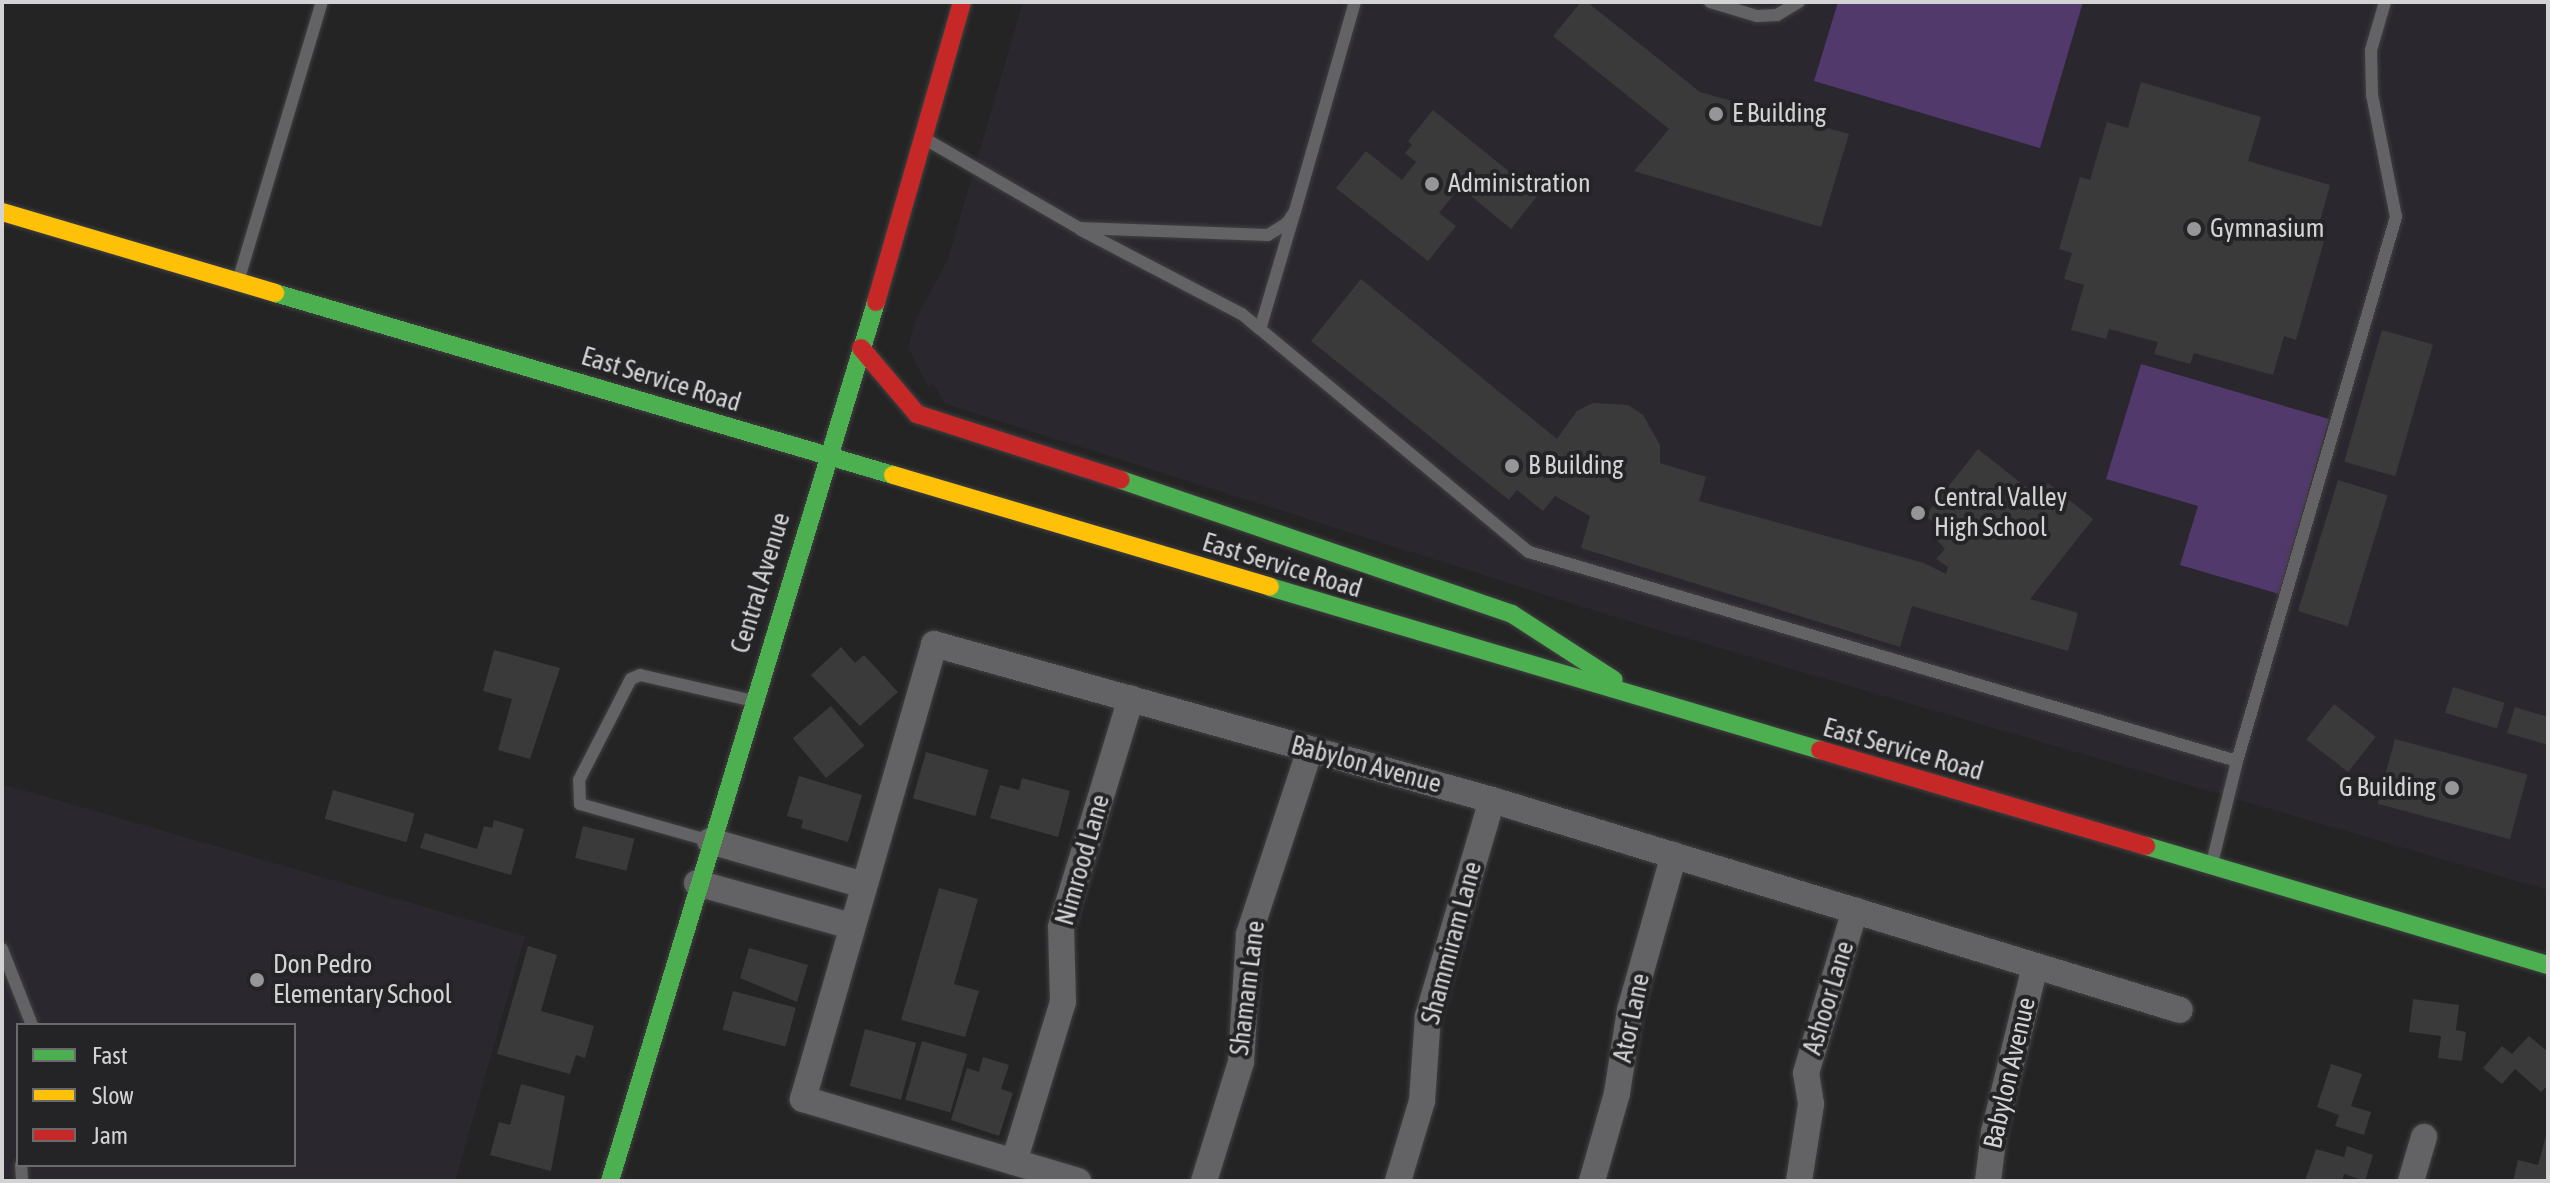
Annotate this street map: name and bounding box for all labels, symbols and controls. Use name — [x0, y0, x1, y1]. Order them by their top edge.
place label: E Building — [1732, 98, 1826, 130]
marker: E Building — [1707, 105, 1725, 123]
place label: Administration — [1448, 168, 1591, 200]
marker: Administration — [1423, 175, 1441, 193]
place label: Gymnasium — [2210, 213, 2324, 245]
marker: Gymnasium — [2185, 220, 2203, 238]
street label: East Service Road — [577, 341, 745, 419]
place label: B Building — [1528, 450, 1623, 482]
marker: B Building — [1503, 457, 1521, 475]
place label: Central Valley High School — [1934, 482, 2067, 544]
marker: Central Valley High School — [1909, 504, 1927, 522]
street label: Central Avenue — [725, 509, 797, 657]
street label: East Service Road — [1198, 527, 1366, 605]
street label: East Service Road — [1819, 712, 1987, 788]
street label: Babylon Avenue — [1287, 730, 1445, 800]
place label: G Building — [2339, 772, 2436, 804]
marker: G Building — [2443, 779, 2461, 797]
street label: Nimrood Lane — [1049, 791, 1117, 929]
street label: Shammiram Lane — [1415, 858, 1489, 1028]
street label: Shamam Lane — [1224, 919, 1272, 1057]
street label: Ashoor Lane — [1797, 938, 1861, 1058]
place label: Don Pedro Elementary School — [273, 949, 452, 1010]
marker: Don Pedro Elementary School — [248, 971, 266, 989]
street label: Ator Lane — [1607, 971, 1657, 1065]
street label: Babylon Avenue — [1977, 994, 2043, 1152]
legend — [16, 1023, 296, 1167]
text: Fast — [92, 1042, 128, 1069]
text: Slow — [92, 1082, 134, 1109]
text: Jam — [92, 1122, 128, 1149]

